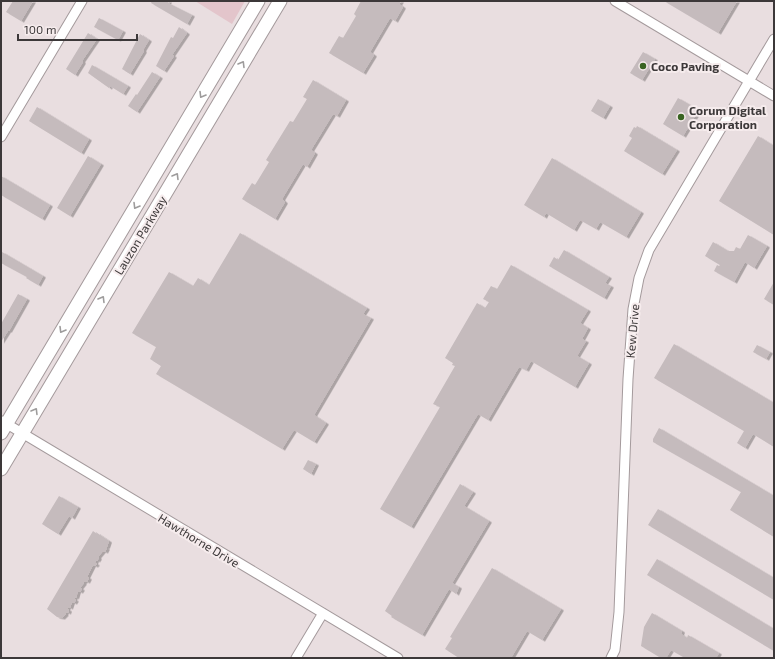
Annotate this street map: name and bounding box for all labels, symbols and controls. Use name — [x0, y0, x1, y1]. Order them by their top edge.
scale bar — [18, 16, 137, 42]
text: 100 m — [24, 22, 56, 36]
place label: Coco Paving — [651, 59, 719, 73]
one-way arrow — [238, 61, 245, 68]
marker: Coco Paving — [638, 61, 648, 71]
one-way arrow — [200, 91, 207, 98]
place label: Corum Digital Corporation — [689, 103, 766, 131]
marker: Corum Digital Corporation — [676, 112, 686, 122]
one-way arrow — [171, 173, 178, 180]
street label: Lauzon Parkway — [111, 192, 169, 277]
one-way arrow — [133, 202, 140, 209]
one-way arrow — [97, 296, 104, 303]
street label: Kew Drive — [623, 303, 641, 359]
one-way arrow — [59, 326, 67, 333]
one-way arrow — [31, 408, 38, 415]
street label: Hawthorne Drive — [156, 510, 242, 570]

